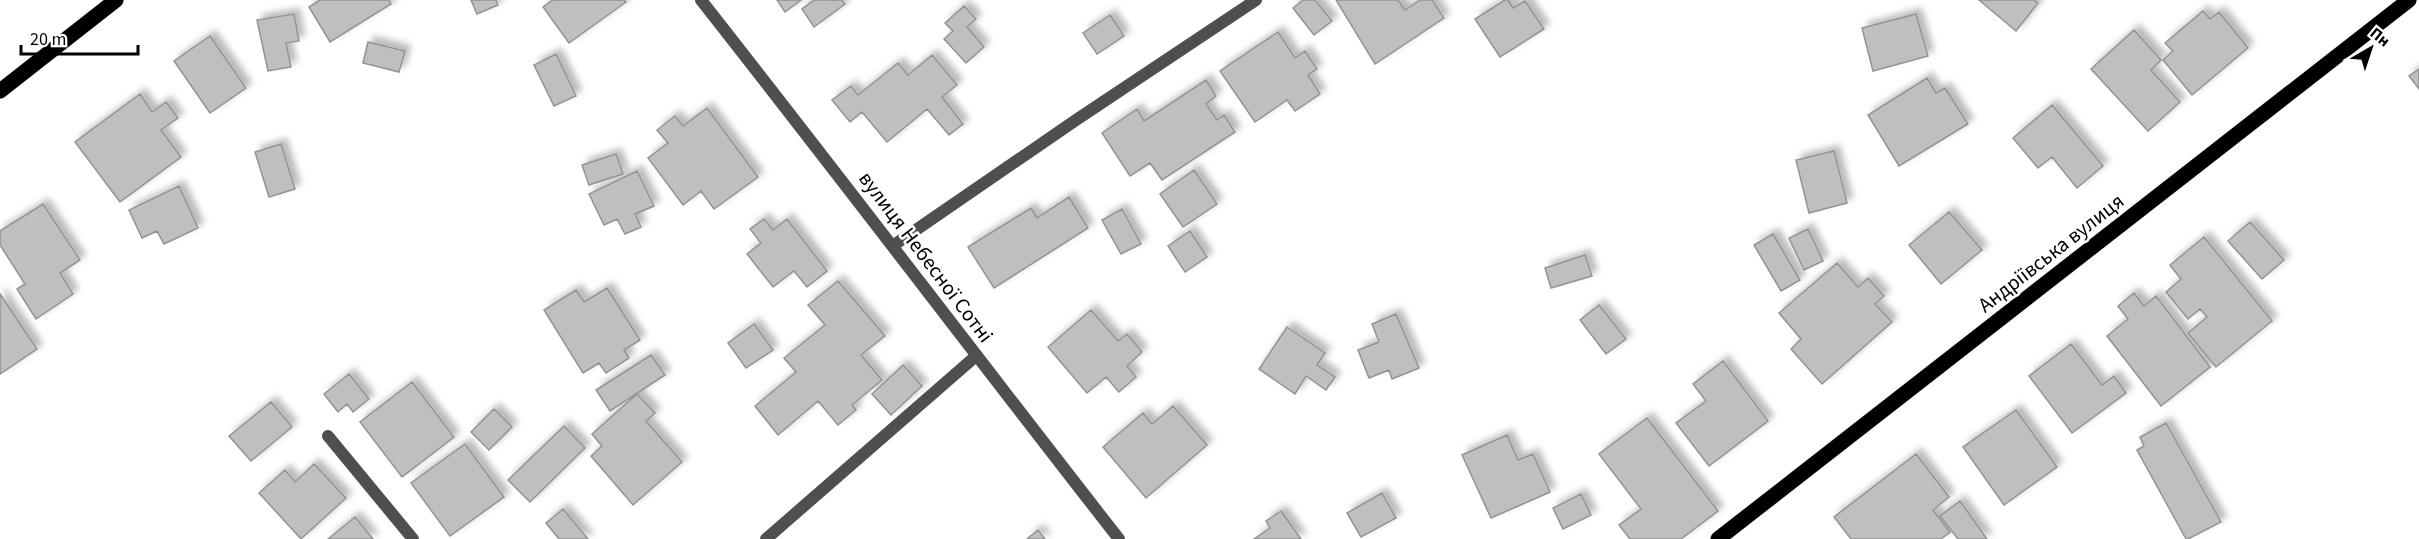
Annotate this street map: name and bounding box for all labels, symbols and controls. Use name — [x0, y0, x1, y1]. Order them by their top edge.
scale bar — [21, 18, 138, 56]
north arrow — [2341, 18, 2401, 78]
text: Пн — [2365, 22, 2394, 52]
text: 20 m — [30, 27, 66, 52]
street label: вулиця Небесної Сотні — [852, 165, 1000, 349]
street label: Андріївська вулиця — [1972, 186, 2130, 320]

